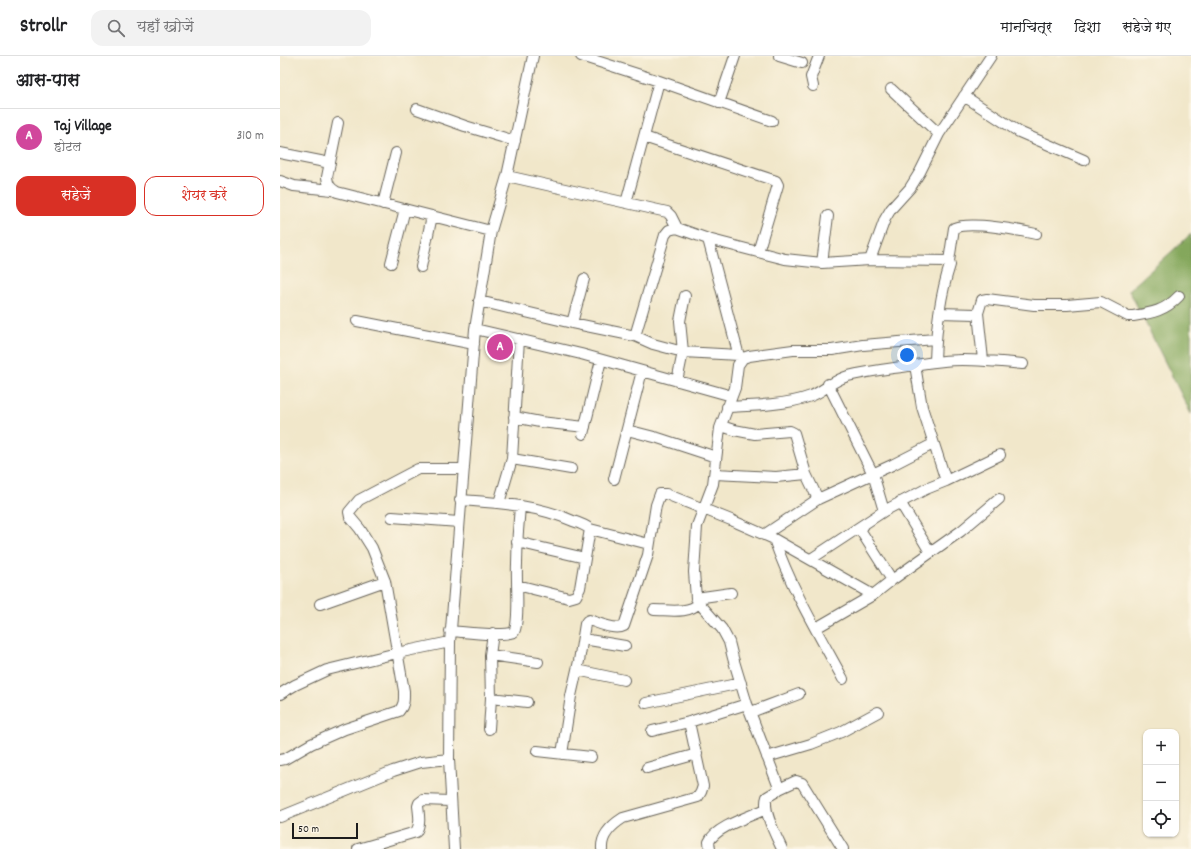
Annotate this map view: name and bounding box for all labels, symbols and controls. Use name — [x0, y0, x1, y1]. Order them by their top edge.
search box — [91, 10, 371, 46]
text: Strollr — [20, 14, 67, 41]
icon: search — [105, 17, 127, 39]
text: यहाँ खोजें — [137, 17, 194, 39]
text: मानचित्र — [1000, 18, 1052, 38]
text: दिशा — [1074, 18, 1101, 38]
text: सहेजे गए — [1123, 18, 1171, 38]
text: आस-पास — [16, 70, 80, 94]
text: Taj Village — [54, 116, 112, 138]
text: A — [25, 127, 33, 146]
text: 310 m — [236, 127, 264, 146]
text: होटल — [54, 138, 81, 157]
button: सहेजें — [16, 176, 136, 216]
button: शेयर करें — [144, 176, 264, 216]
pin: A — [487, 332, 513, 362]
your location — [897, 345, 917, 365]
map controls — [1143, 729, 1179, 837]
button: + — [1143, 729, 1179, 765]
button: − — [1143, 765, 1179, 801]
button: locate — [1143, 801, 1179, 837]
scale bar — [292, 821, 358, 840]
text: 50 m — [298, 822, 319, 838]

